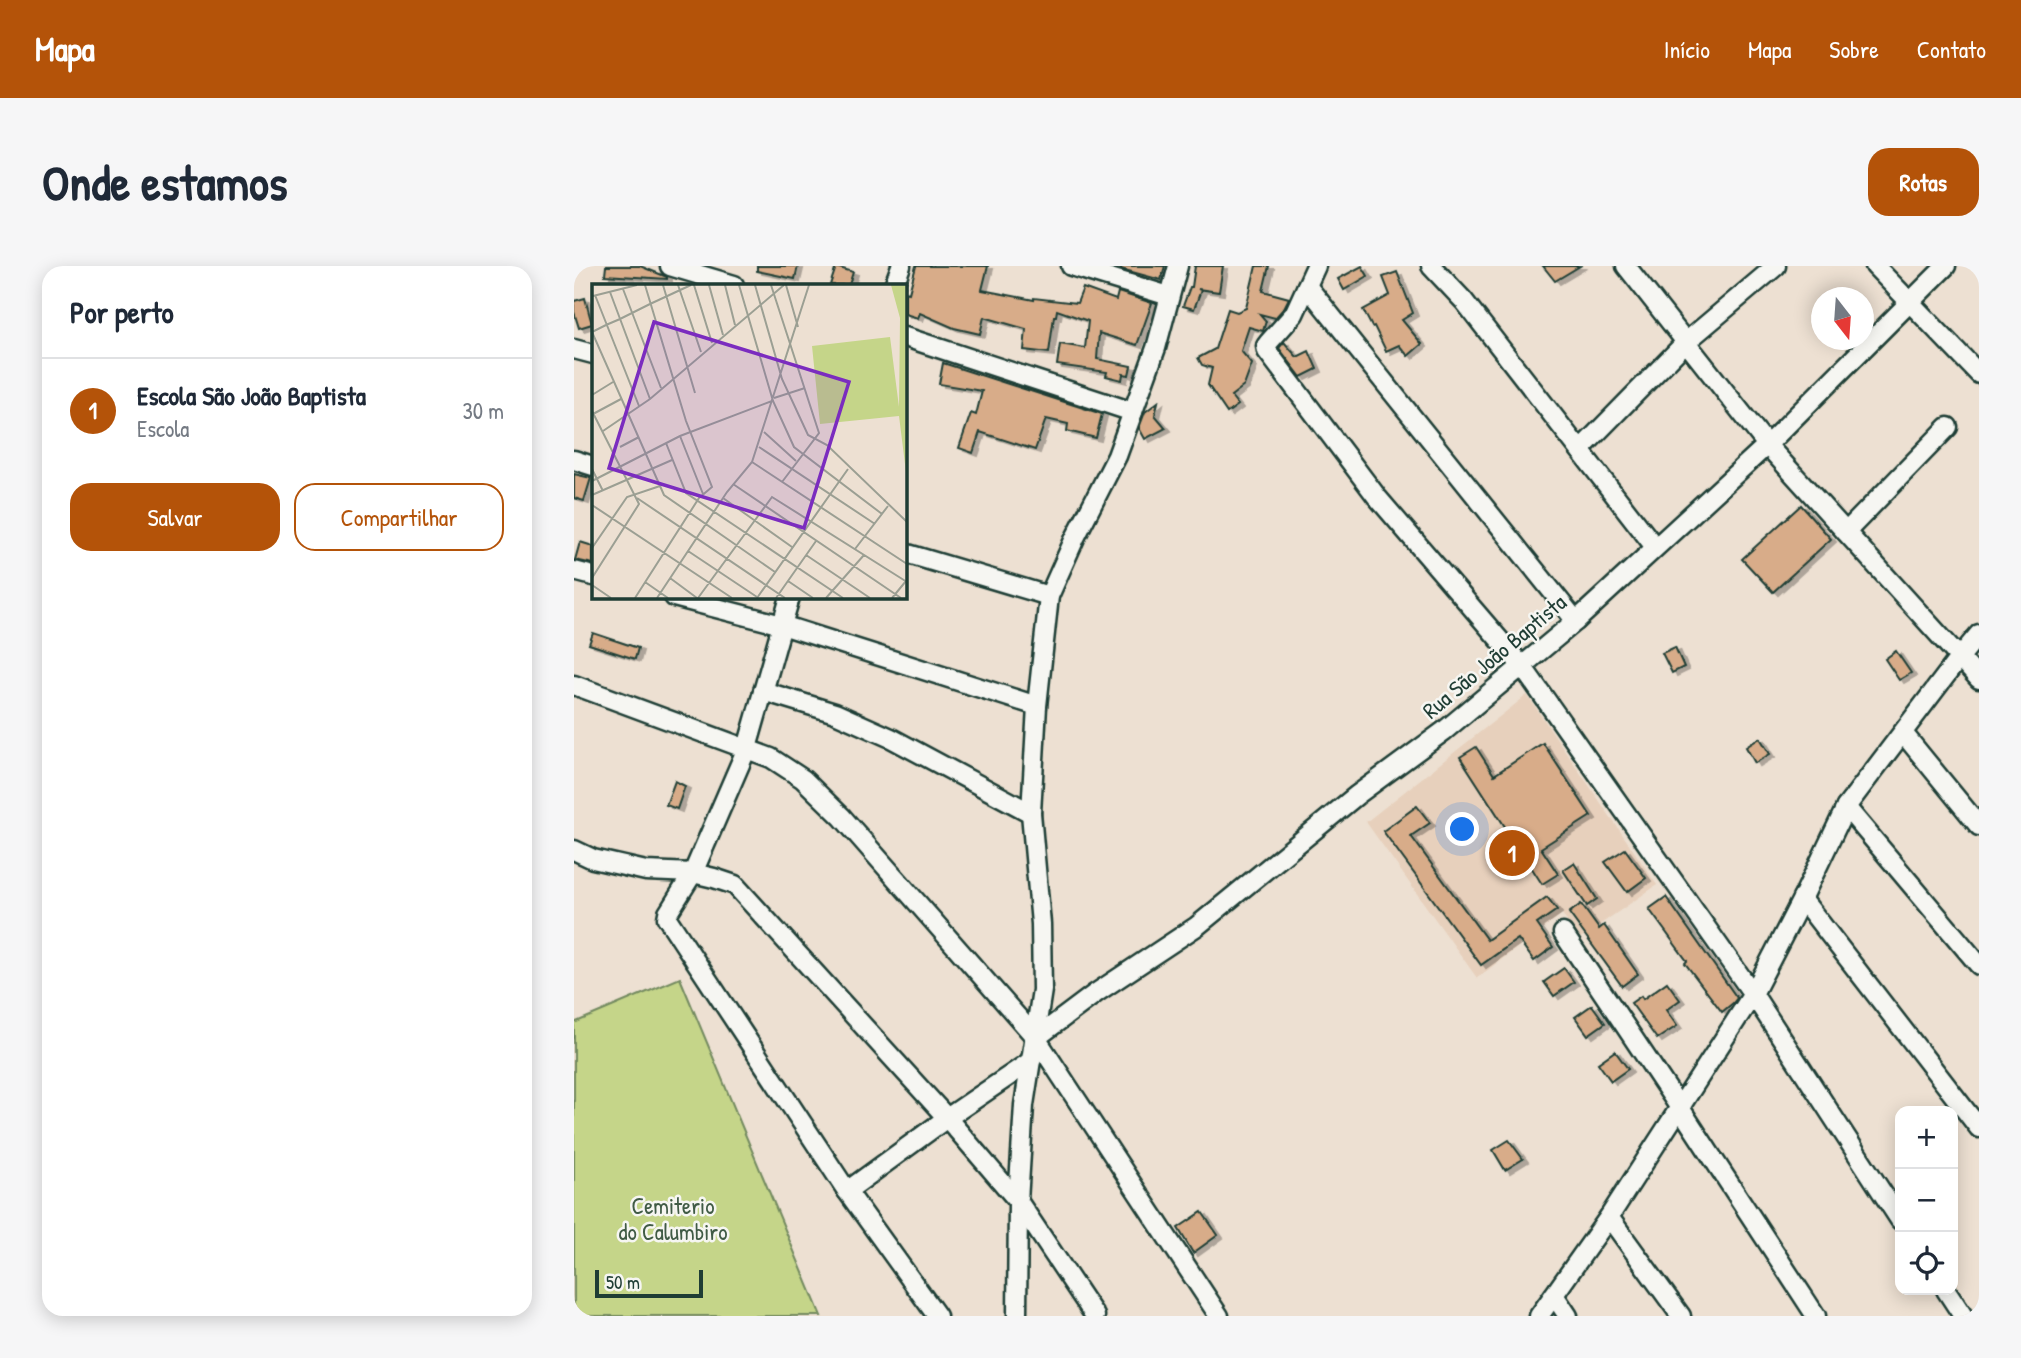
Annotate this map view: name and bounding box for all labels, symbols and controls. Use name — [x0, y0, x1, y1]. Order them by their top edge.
text: Mapa — [35, 27, 95, 71]
text: Início — [1664, 33, 1710, 65]
text: Mapa — [1748, 33, 1791, 65]
text: Sobre — [1829, 33, 1879, 65]
text: Contato — [1917, 33, 1986, 65]
button: Rotas — [1868, 148, 1979, 216]
text: Onde estamos — [42, 149, 288, 215]
inset map — [592, 284, 906, 598]
north arrow — [1811, 287, 1874, 350]
text: Por perto — [70, 292, 174, 332]
text: Escola São João Baptista — [137, 378, 366, 413]
text: 1 — [89, 395, 97, 426]
text: 30 m — [462, 395, 504, 426]
text: Escola — [137, 413, 189, 444]
button: Salvar — [70, 483, 280, 551]
button: Compartilhar — [294, 483, 504, 551]
street label: Rua São João Baptista — [1416, 587, 1572, 725]
your location — [1445, 812, 1479, 846]
pin: 1 — [1489, 827, 1535, 879]
map controls — [1895, 1106, 1958, 1295]
button: + — [1895, 1106, 1958, 1169]
button: − — [1895, 1169, 1958, 1232]
park label: Cemiterio do Calumbiro — [619, 1190, 727, 1247]
button: locate — [1895, 1232, 1958, 1295]
scale bar — [595, 1267, 704, 1299]
text: 50 m — [606, 1269, 640, 1295]

